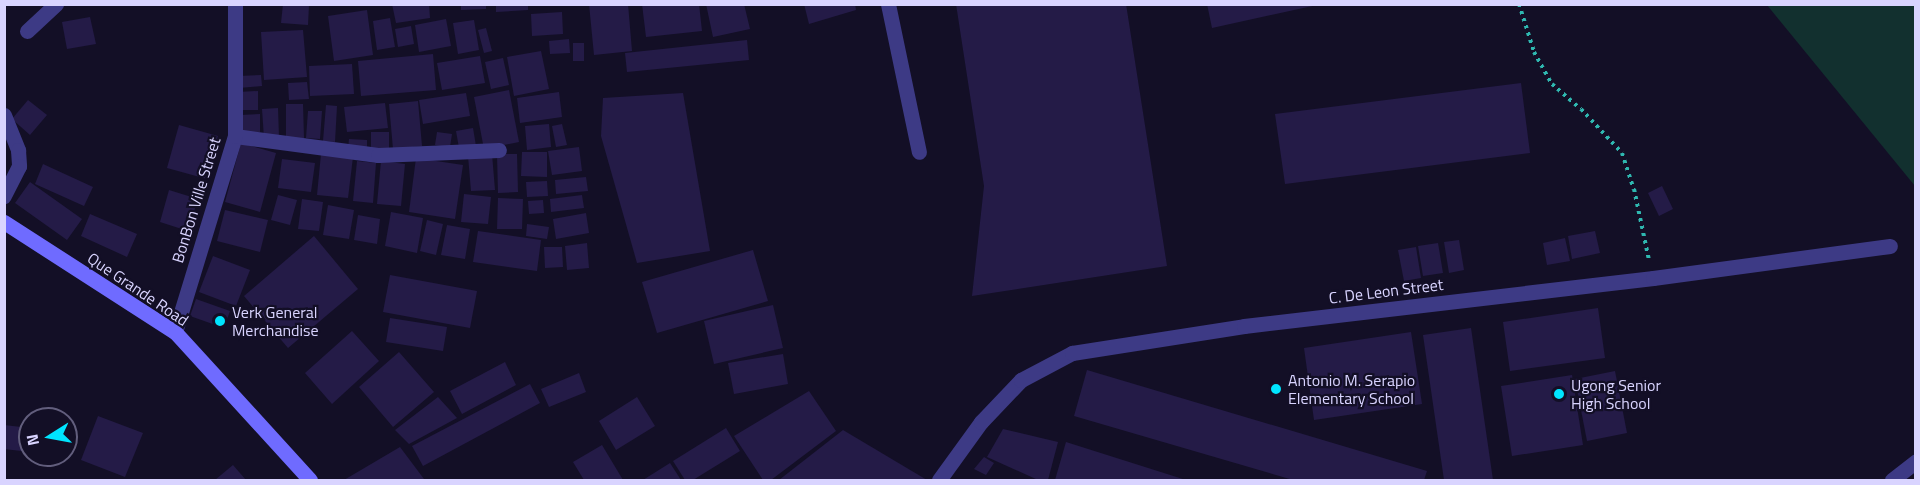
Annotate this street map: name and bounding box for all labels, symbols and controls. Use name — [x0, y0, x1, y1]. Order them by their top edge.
street label: BonBon Ville Street — [168, 135, 224, 265]
street label: Que Grande Road — [84, 248, 192, 330]
street label: C. De Leon Street — [1328, 274, 1444, 308]
place label: Verk General Merchandise — [232, 302, 318, 340]
marker: Verk General Merchandise — [213, 314, 227, 328]
place label: Antonio M. Serapio Elementary School — [1288, 370, 1415, 408]
place label: Ugong Senior High School — [1571, 375, 1661, 413]
marker: Antonio M. Serapio Elementary School — [1269, 382, 1283, 396]
marker: Ugong Senior High School — [1552, 387, 1566, 401]
north arrow — [18, 407, 78, 467]
text: N — [19, 432, 45, 448]

